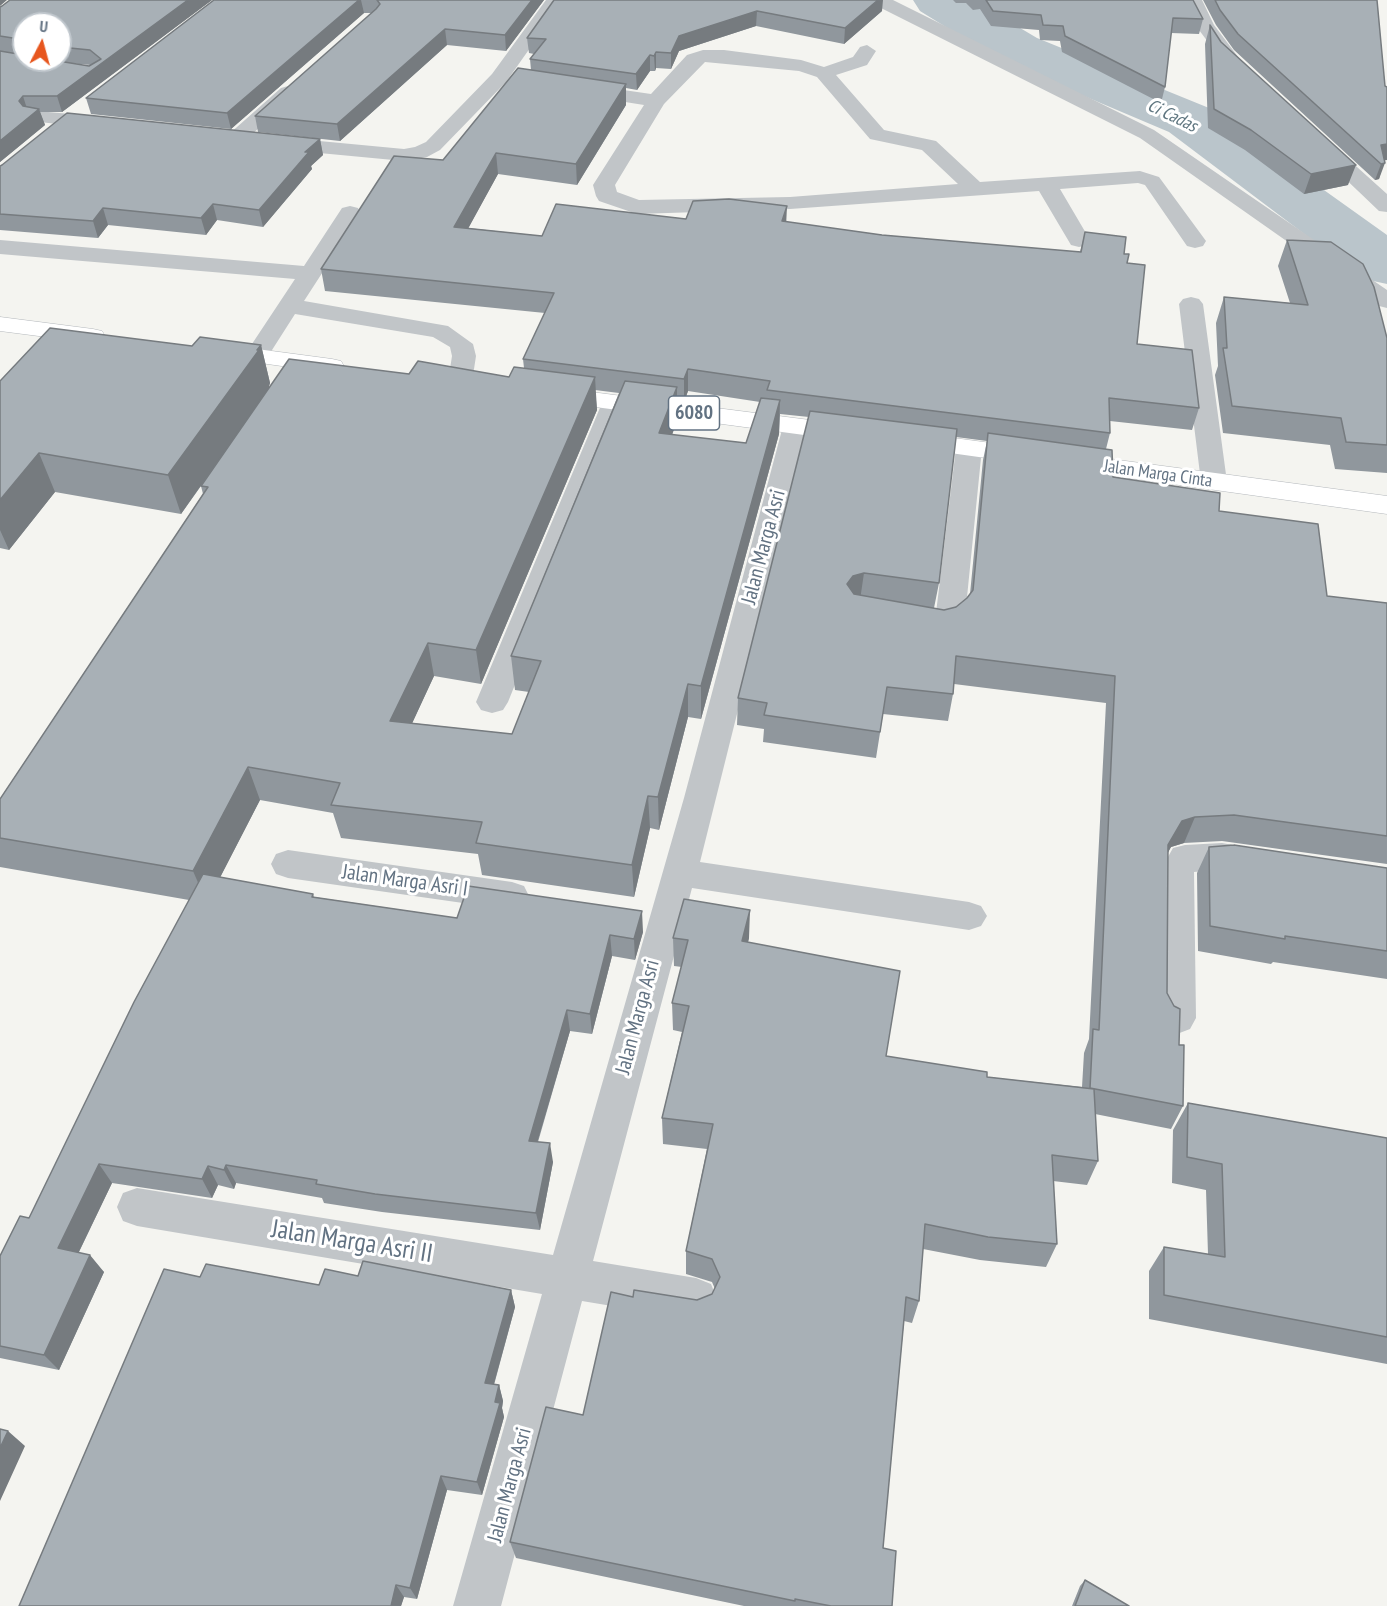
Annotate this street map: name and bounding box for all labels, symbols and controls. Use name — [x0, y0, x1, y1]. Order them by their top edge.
north arrow — [12, 12, 72, 72]
text: U — [39, 16, 49, 36]
water label: Ci Cadas — [1144, 95, 1200, 137]
road number: 6080 — [668, 396, 720, 430]
street label: Jalan Marga Cinta — [1102, 456, 1214, 492]
street label: Jalan Marga Asri — [737, 487, 791, 607]
street label: Jalan Marga Asri I — [341, 860, 469, 902]
street label: Jalan Marga Asri — [611, 957, 665, 1077]
street label: Jalan Marga Asri II — [269, 1214, 435, 1270]
street label: Jalan Marga Asri — [483, 1425, 537, 1545]

